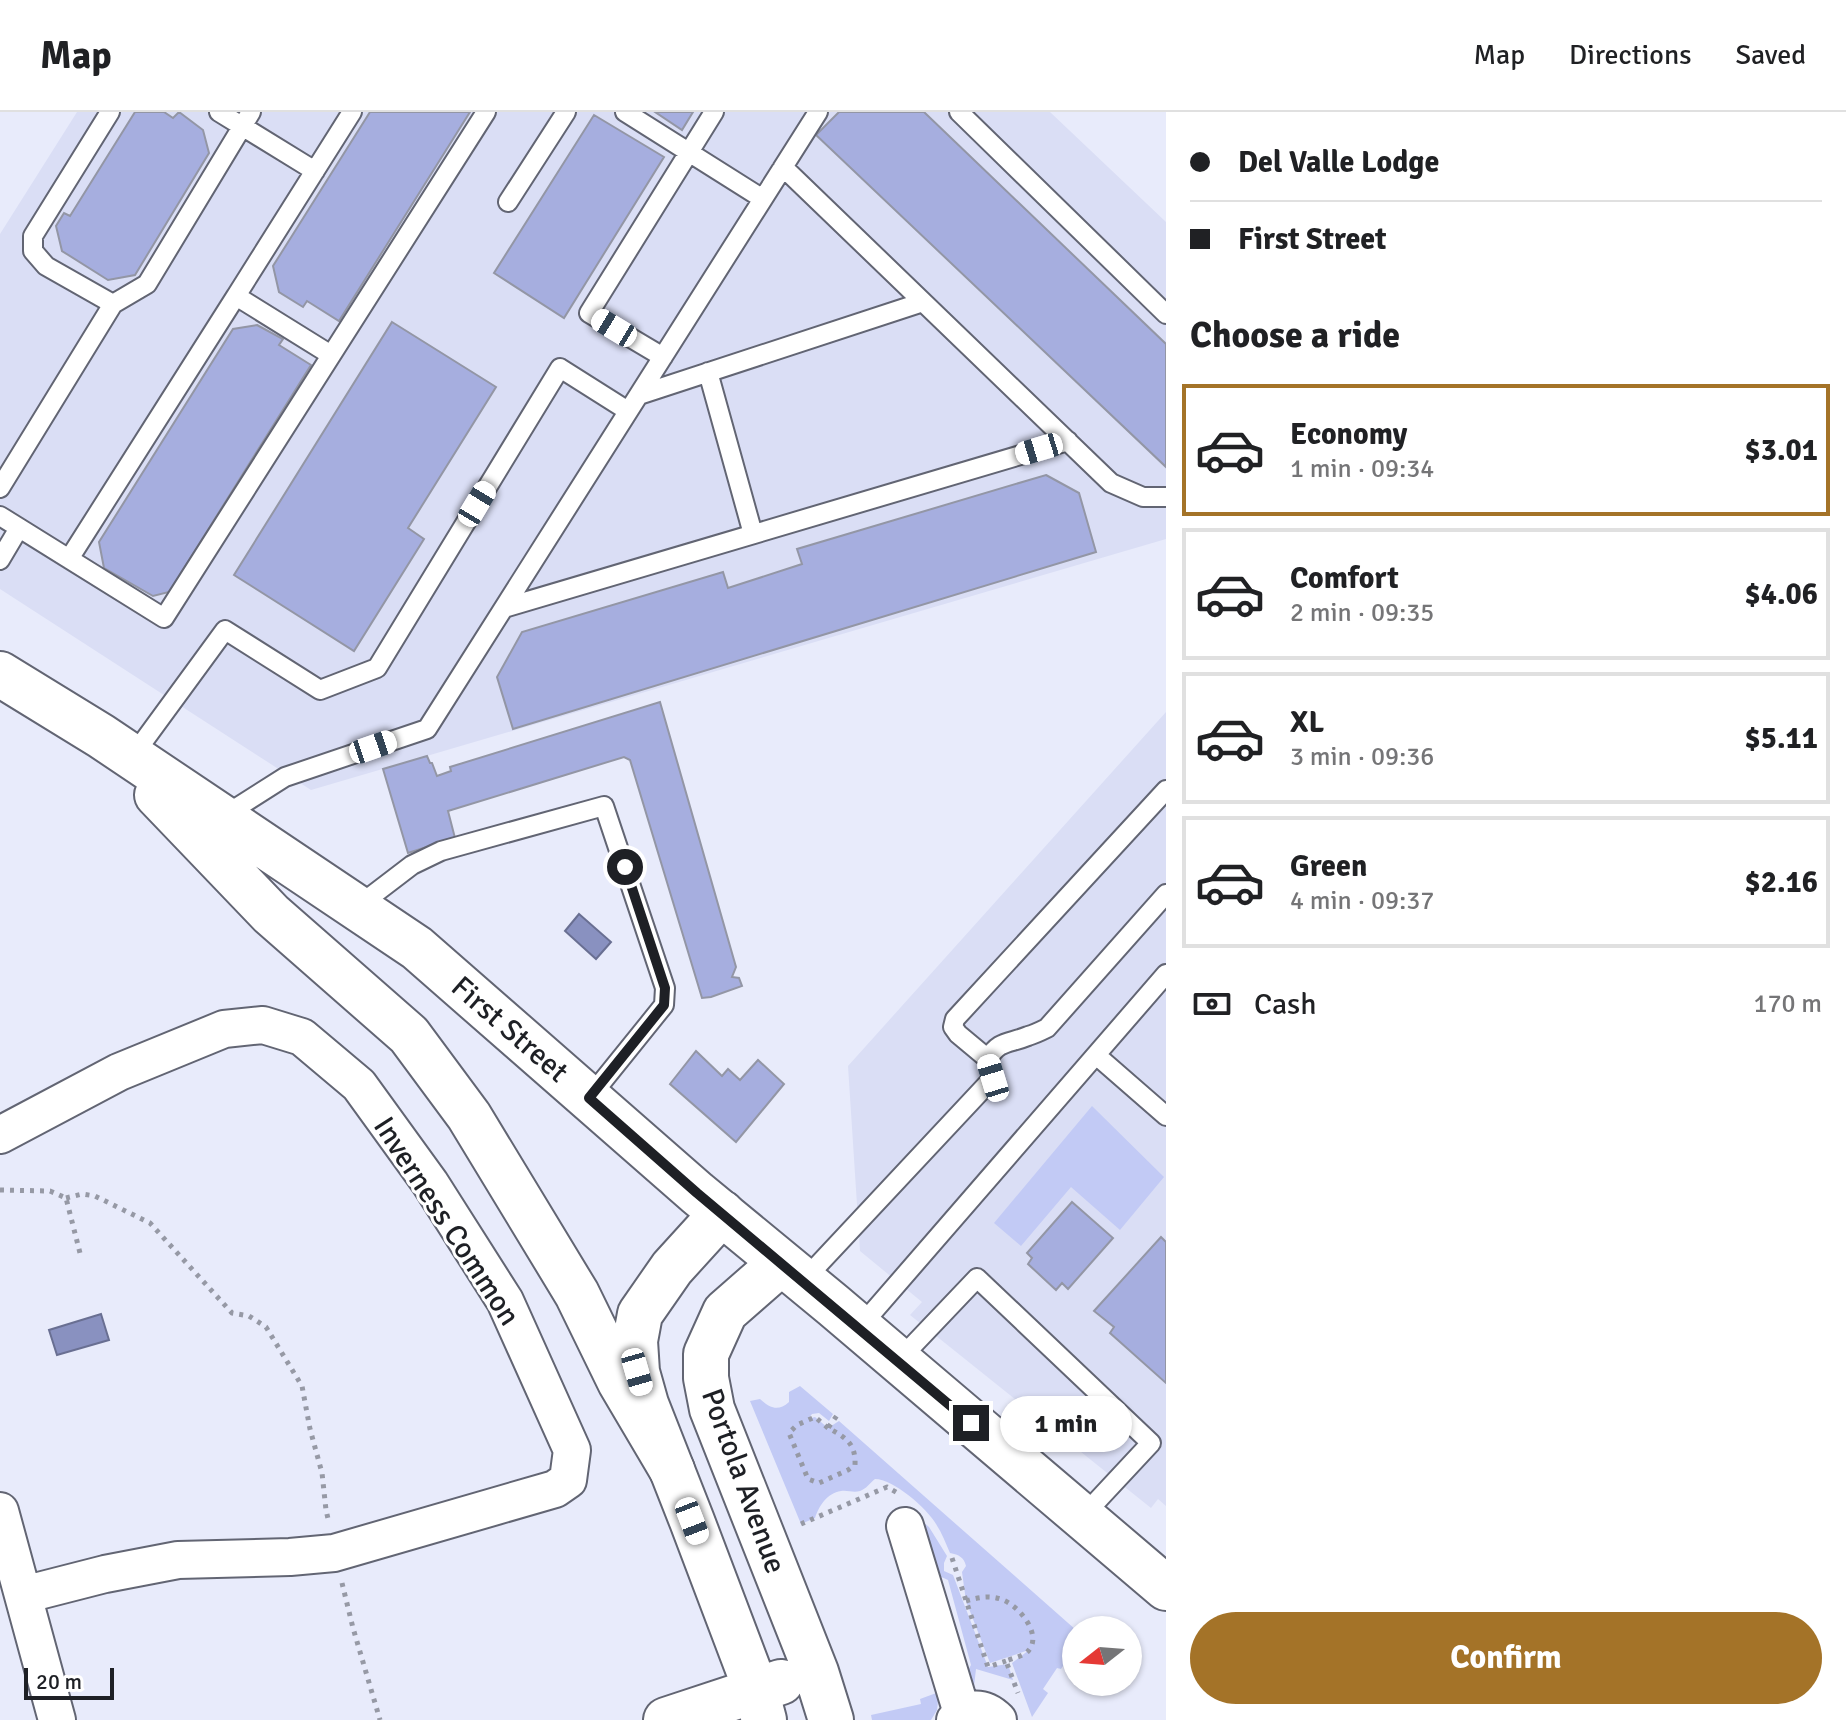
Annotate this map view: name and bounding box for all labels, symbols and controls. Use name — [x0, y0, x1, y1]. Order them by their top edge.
text: Map — [40, 32, 112, 79]
text: Map — [1473, 38, 1525, 72]
text: Directions — [1569, 38, 1691, 72]
text: Saved — [1735, 38, 1806, 72]
text: Del Valle Lodge — [1238, 144, 1439, 181]
text: First Street — [1238, 221, 1386, 258]
car — [587, 305, 641, 351]
text: Choose a ride — [1190, 313, 1400, 358]
icon: car — [1194, 414, 1266, 486]
text: Economy — [1290, 416, 1407, 453]
car — [1013, 431, 1065, 467]
text: $3.01 — [1745, 432, 1818, 469]
text: 1 min · 09:34 — [1290, 453, 1434, 485]
car — [454, 477, 500, 531]
icon: car — [1194, 558, 1266, 630]
text: Comfort — [1290, 560, 1399, 597]
text: $4.06 — [1745, 576, 1818, 613]
text: 2 min · 09:35 — [1290, 597, 1434, 629]
icon: car — [1194, 702, 1266, 774]
text: XL — [1290, 704, 1324, 741]
text: $5.11 — [1745, 720, 1818, 757]
car — [346, 728, 400, 766]
text: 3 min · 09:36 — [1290, 741, 1434, 773]
icon: car — [1194, 846, 1266, 918]
text: Green — [1290, 848, 1367, 885]
route start — [607, 849, 643, 885]
text: $2.16 — [1745, 864, 1818, 901]
text: 4 min · 09:37 — [1290, 885, 1434, 917]
street label: First Street — [443, 968, 576, 1090]
icon: cash — [1190, 982, 1234, 1026]
text: Cash — [1254, 986, 1317, 1023]
text: 170 m — [1753, 988, 1822, 1020]
car — [975, 1052, 1011, 1104]
street label: Inverness Common — [365, 1110, 528, 1333]
car — [619, 1346, 655, 1398]
street label: Portola Avenue — [693, 1384, 794, 1579]
callout: 1 min — [999, 1395, 1131, 1451]
route end — [953, 1405, 989, 1441]
text: 1 min — [1035, 1408, 1097, 1440]
car — [672, 1494, 712, 1548]
button: Confirm — [1190, 1612, 1822, 1704]
north arrow — [1062, 1616, 1142, 1696]
map controls — [1062, 1616, 1142, 1696]
scale bar — [24, 1664, 114, 1700]
text: 20 m — [36, 1668, 82, 1695]

